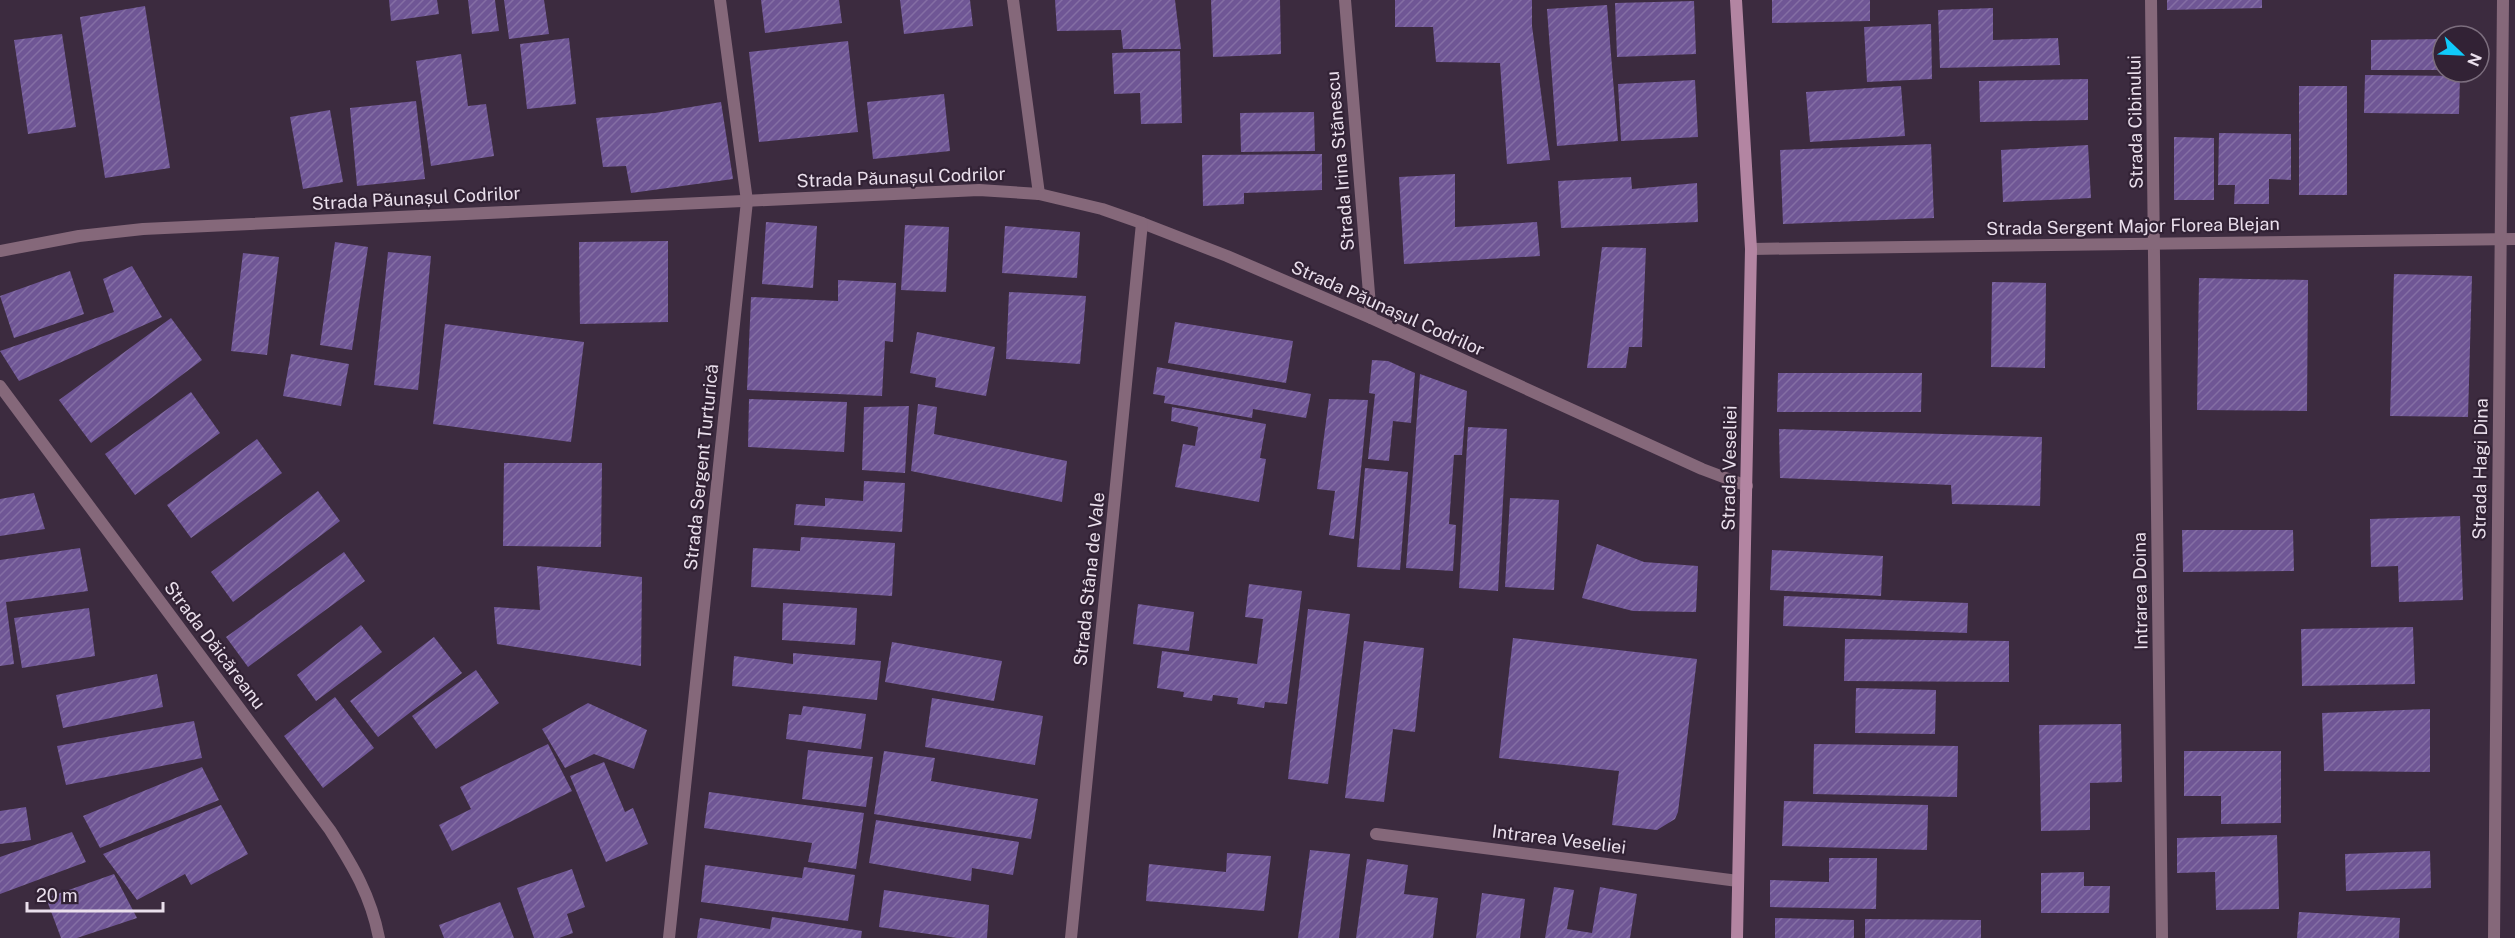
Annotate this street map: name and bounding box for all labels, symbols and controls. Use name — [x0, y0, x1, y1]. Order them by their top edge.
north arrow — [2431, 24, 2491, 84]
text: N — [2463, 50, 2486, 69]
street label: Strada Cibinului — [2123, 55, 2147, 189]
street label: Strada Irina Stănescu — [1322, 70, 1358, 252]
street label: Strada Păunașul Codrilor — [796, 163, 1006, 191]
street label: Strada Păunașul Codrilor — [311, 182, 521, 214]
street label: Strada Sergent Major Florea Blejan — [1986, 213, 2280, 239]
street label: Strada Păunașul Codrilor — [1288, 256, 1488, 360]
street label: Strada Sergent Turturică — [680, 363, 722, 571]
street label: Strada Hagi Dina — [2468, 398, 2492, 540]
street label: Strada Veseliei — [1717, 405, 1741, 531]
street label: Strada Stâna de Vale — [1069, 491, 1109, 667]
street label: Intrarea Doina — [2128, 532, 2152, 650]
street label: Strada Dăicăreanu — [160, 577, 270, 713]
street label: Intrarea Veseliei — [1491, 820, 1627, 858]
scale bar — [27, 875, 164, 913]
text: 20 m — [36, 885, 78, 906]

